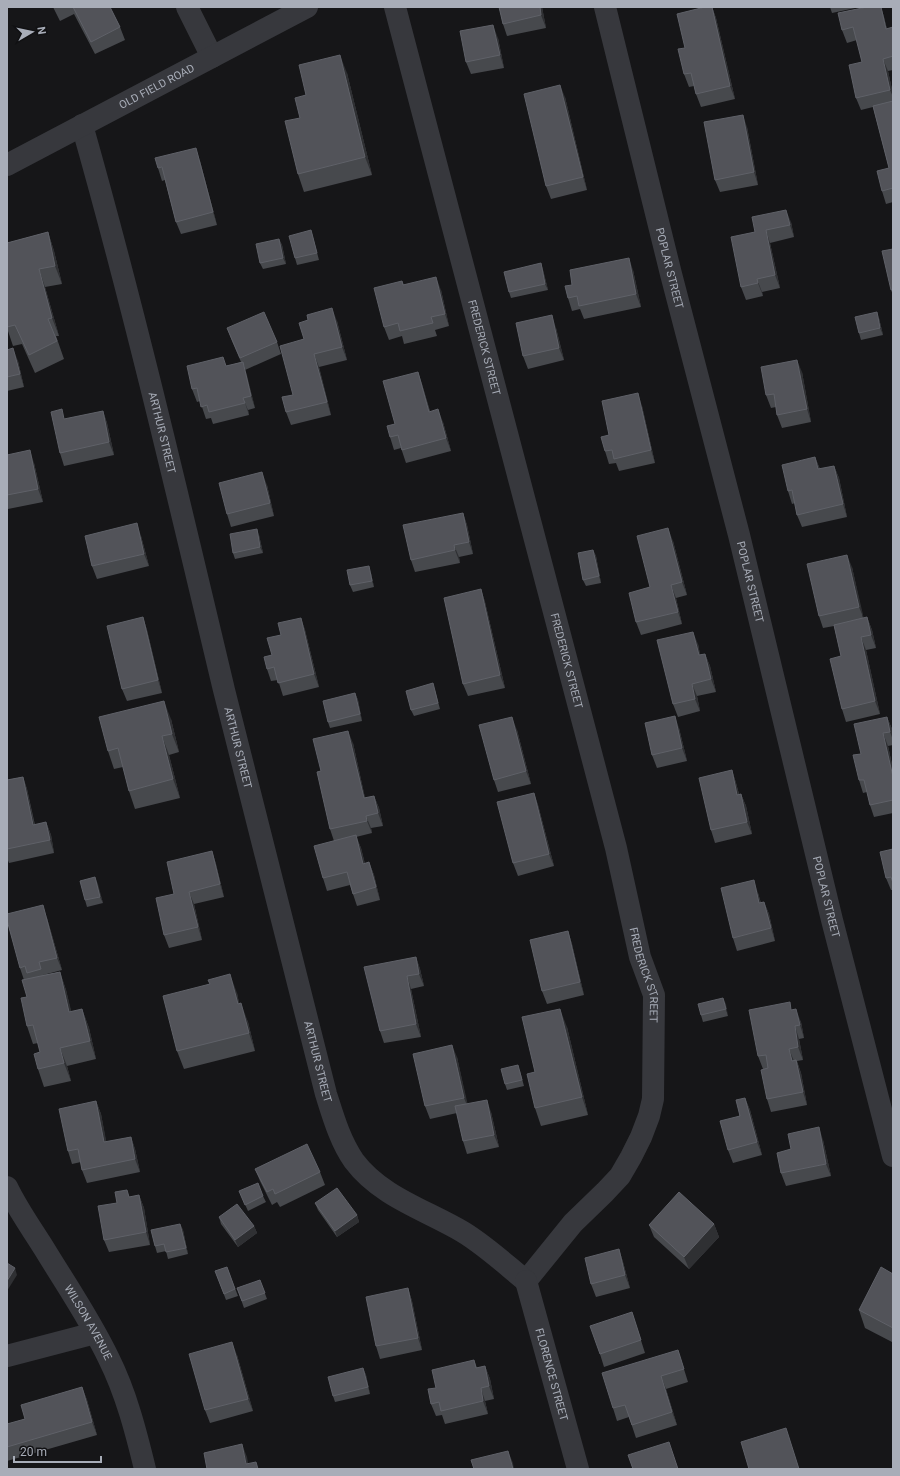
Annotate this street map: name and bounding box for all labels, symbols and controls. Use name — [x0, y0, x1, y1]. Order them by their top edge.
north arrow — [12, 12, 52, 52]
text: N — [34, 26, 48, 36]
street label: OLD FIELD ROAD — [117, 62, 197, 112]
street label: POPLAR STREET — [653, 226, 686, 311]
street label: FREDERICK STREET — [465, 298, 503, 397]
street label: ARTHUR STREET — [146, 391, 178, 475]
street label: POPLAR STREET — [734, 540, 766, 624]
street label: FREDERICK STREET — [548, 612, 585, 711]
street label: ARTHUR STREET — [221, 706, 254, 790]
street label: POPLAR STREET — [810, 855, 842, 939]
street label: FREDERICK STREET — [627, 926, 660, 1023]
street label: ARTHUR STREET — [301, 1020, 334, 1105]
street label: WILSON AVENUE — [61, 1282, 115, 1362]
street label: FLORENCE STREET — [532, 1327, 570, 1423]
scale bar — [14, 1438, 101, 1464]
text: 20 m — [20, 1445, 47, 1459]

